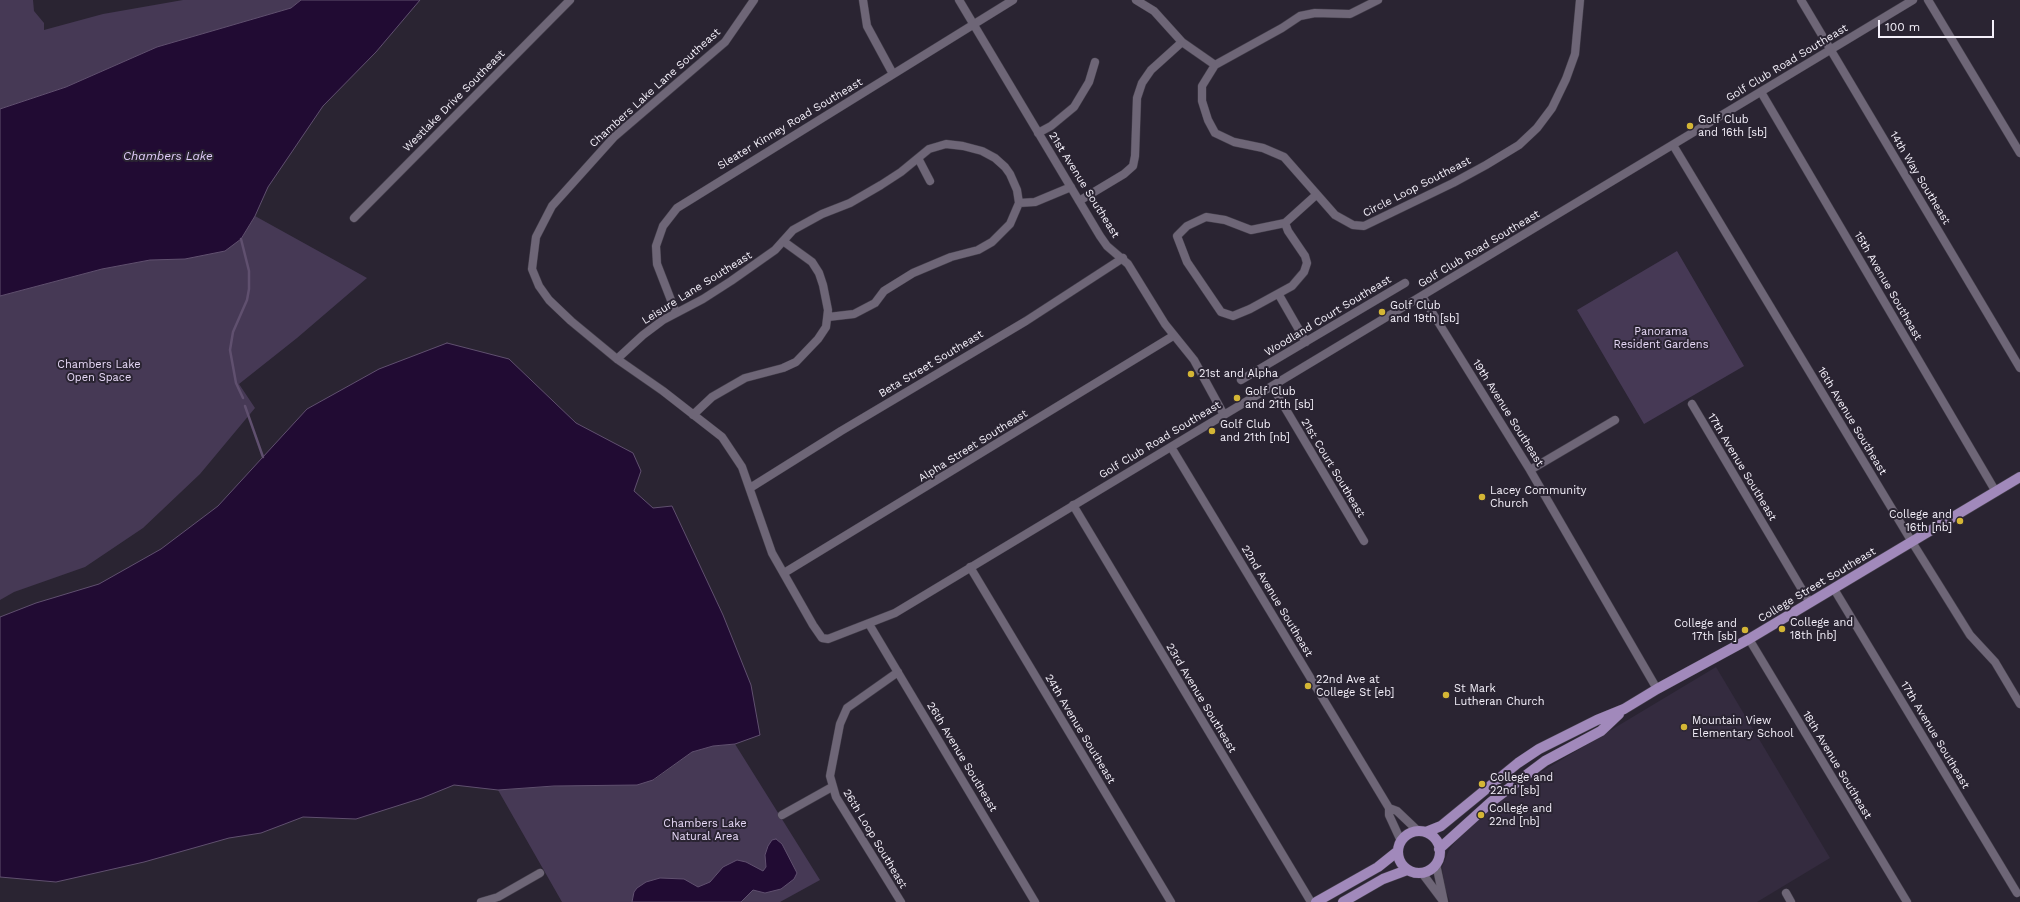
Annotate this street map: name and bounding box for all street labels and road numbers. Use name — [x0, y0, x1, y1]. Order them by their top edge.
street label: Golf Club Road Southeast — [1724, 21, 1850, 105]
street label: Chambers Lake Lane Southeast — [587, 26, 723, 150]
street label: Westlake Drive Southeast — [400, 47, 508, 155]
street label: Sleater Kinney Road Southeast — [715, 75, 865, 173]
street label: 14th Way Southeast — [1887, 129, 1953, 227]
street label: 21st Avenue Southeast — [1046, 130, 1122, 240]
street label: Circle Loop Southeast — [1361, 154, 1473, 220]
street label: Golf Club Road Southeast — [1416, 207, 1542, 291]
street label: 15th Avenue Southeast — [1851, 229, 1925, 343]
street label: Leisure Lane Southeast — [640, 249, 754, 327]
street label: Woodland Court Southeast — [1262, 273, 1394, 359]
street label: Beta Street Southeast — [876, 328, 986, 400]
street label: 19th Avenue Southeast — [1470, 357, 1546, 469]
street label: 16th Avenue Southeast — [1815, 365, 1889, 477]
street label: Golf Club Road Southeast — [1097, 398, 1223, 482]
street label: Alpha Street Southeast — [916, 407, 1030, 485]
street label: 17th Avenue Southeast — [1705, 411, 1779, 523]
street label: 21st Court Southeast — [1298, 416, 1368, 520]
street label: 22nd Avenue Southeast — [1238, 543, 1316, 659]
street label: College Street Southeast — [1756, 545, 1878, 625]
street label: 23rd Avenue Southeast — [1163, 641, 1239, 755]
street label: 24th Avenue Southeast — [1042, 672, 1118, 786]
street label: 17th Avenue Southeast — [1898, 679, 1972, 791]
street label: 26th Avenue Southeast — [924, 700, 1000, 814]
street label: 18th Avenue Southeast — [1799, 709, 1875, 821]
street label: 26th Loop Southeast — [840, 787, 910, 891]

